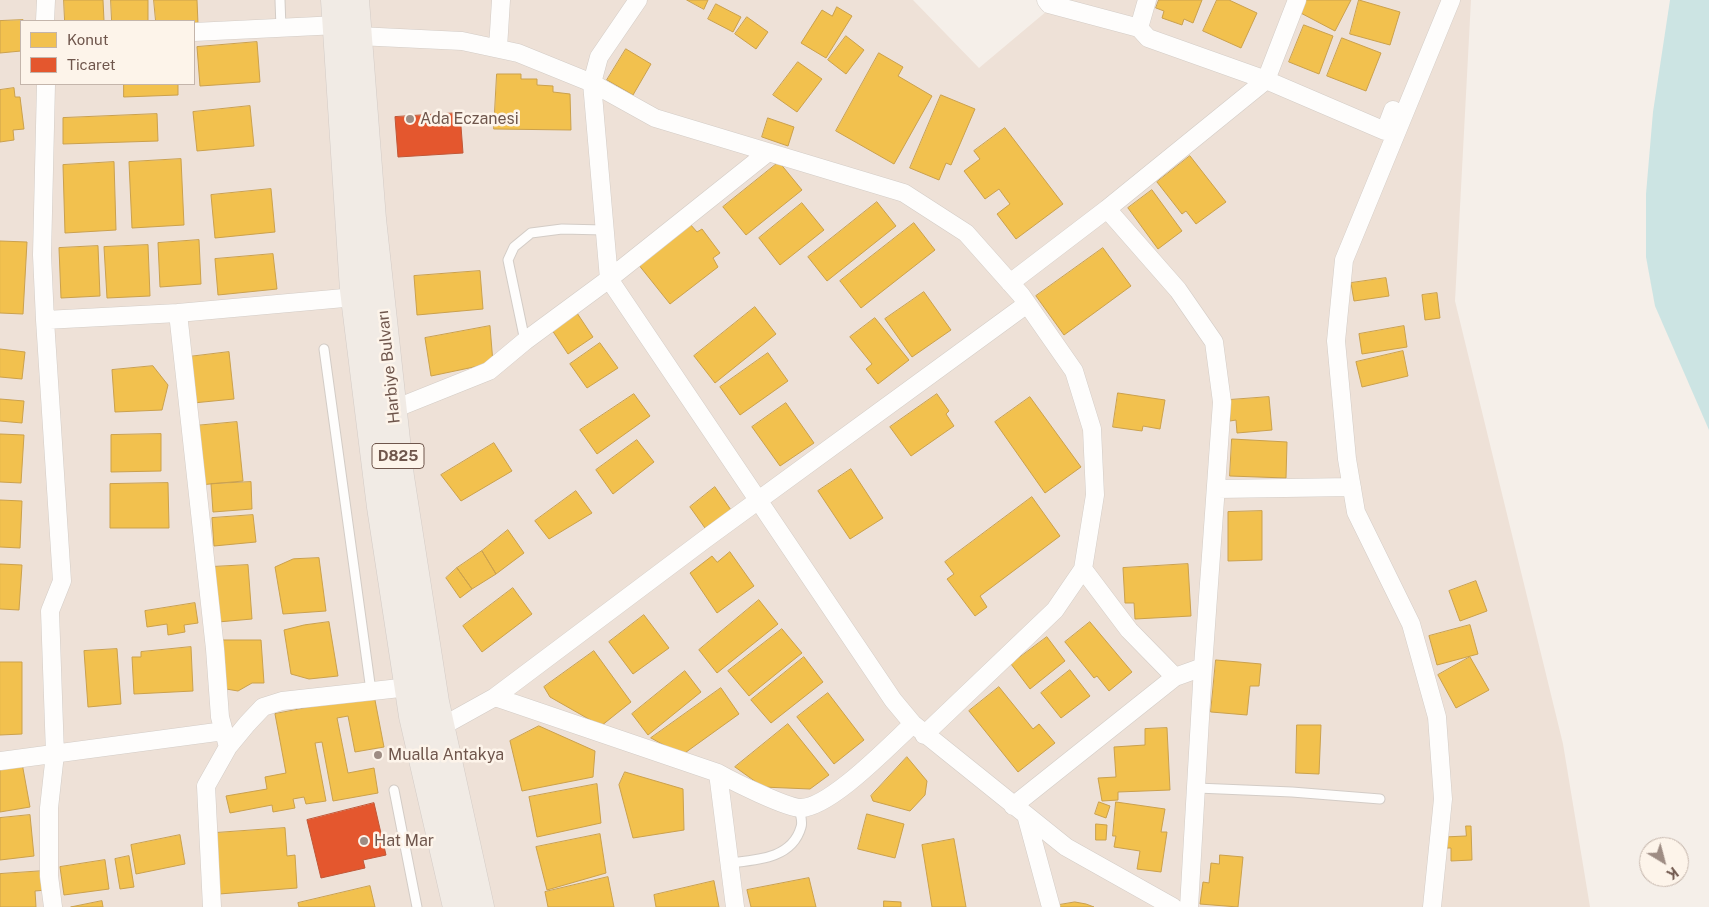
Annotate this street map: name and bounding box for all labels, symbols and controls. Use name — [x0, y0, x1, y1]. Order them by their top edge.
legend — [20, 20, 195, 85]
text: Konut — [67, 31, 108, 48]
text: Ticaret — [67, 56, 116, 73]
place label: Ada Eczanesi — [420, 109, 519, 129]
marker: Ada Eczanesi — [404, 113, 416, 125]
street label: Harbiye Bulvarı — [374, 309, 404, 425]
road number: D825 — [372, 444, 424, 468]
place label: Mualla Antakya — [388, 745, 504, 765]
marker: Mualla Antakya — [372, 749, 384, 761]
place label: Hat Mar — [374, 831, 434, 851]
marker: Hat Mar — [358, 835, 370, 847]
north arrow — [1639, 837, 1689, 887]
text: K — [1664, 864, 1681, 883]

